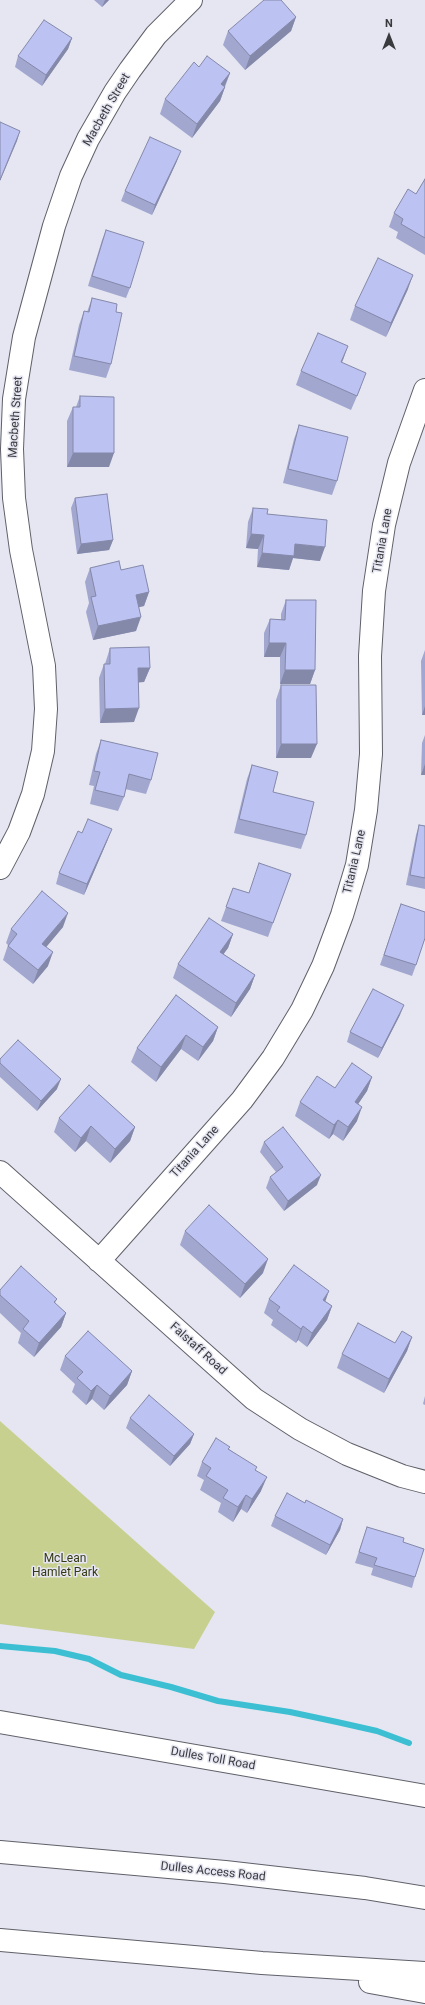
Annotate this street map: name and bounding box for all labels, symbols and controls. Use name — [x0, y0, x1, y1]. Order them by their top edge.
north arrow — [369, 16, 409, 56]
text: N — [385, 17, 393, 30]
street label: Macbeth Street — [80, 71, 134, 149]
street label: Macbeth Street — [6, 376, 26, 458]
street label: Titania Lane — [370, 507, 396, 575]
street label: Titania Lane — [341, 828, 369, 896]
street label: Titania Lane — [168, 1123, 222, 1181]
street label: Falstaff Road — [167, 1320, 229, 1378]
park label: McLean Hamlet Park — [32, 1552, 98, 1580]
street label: Dulles Toll Road — [170, 1744, 256, 1774]
street label: Dulles Access Road — [160, 1859, 266, 1885]

